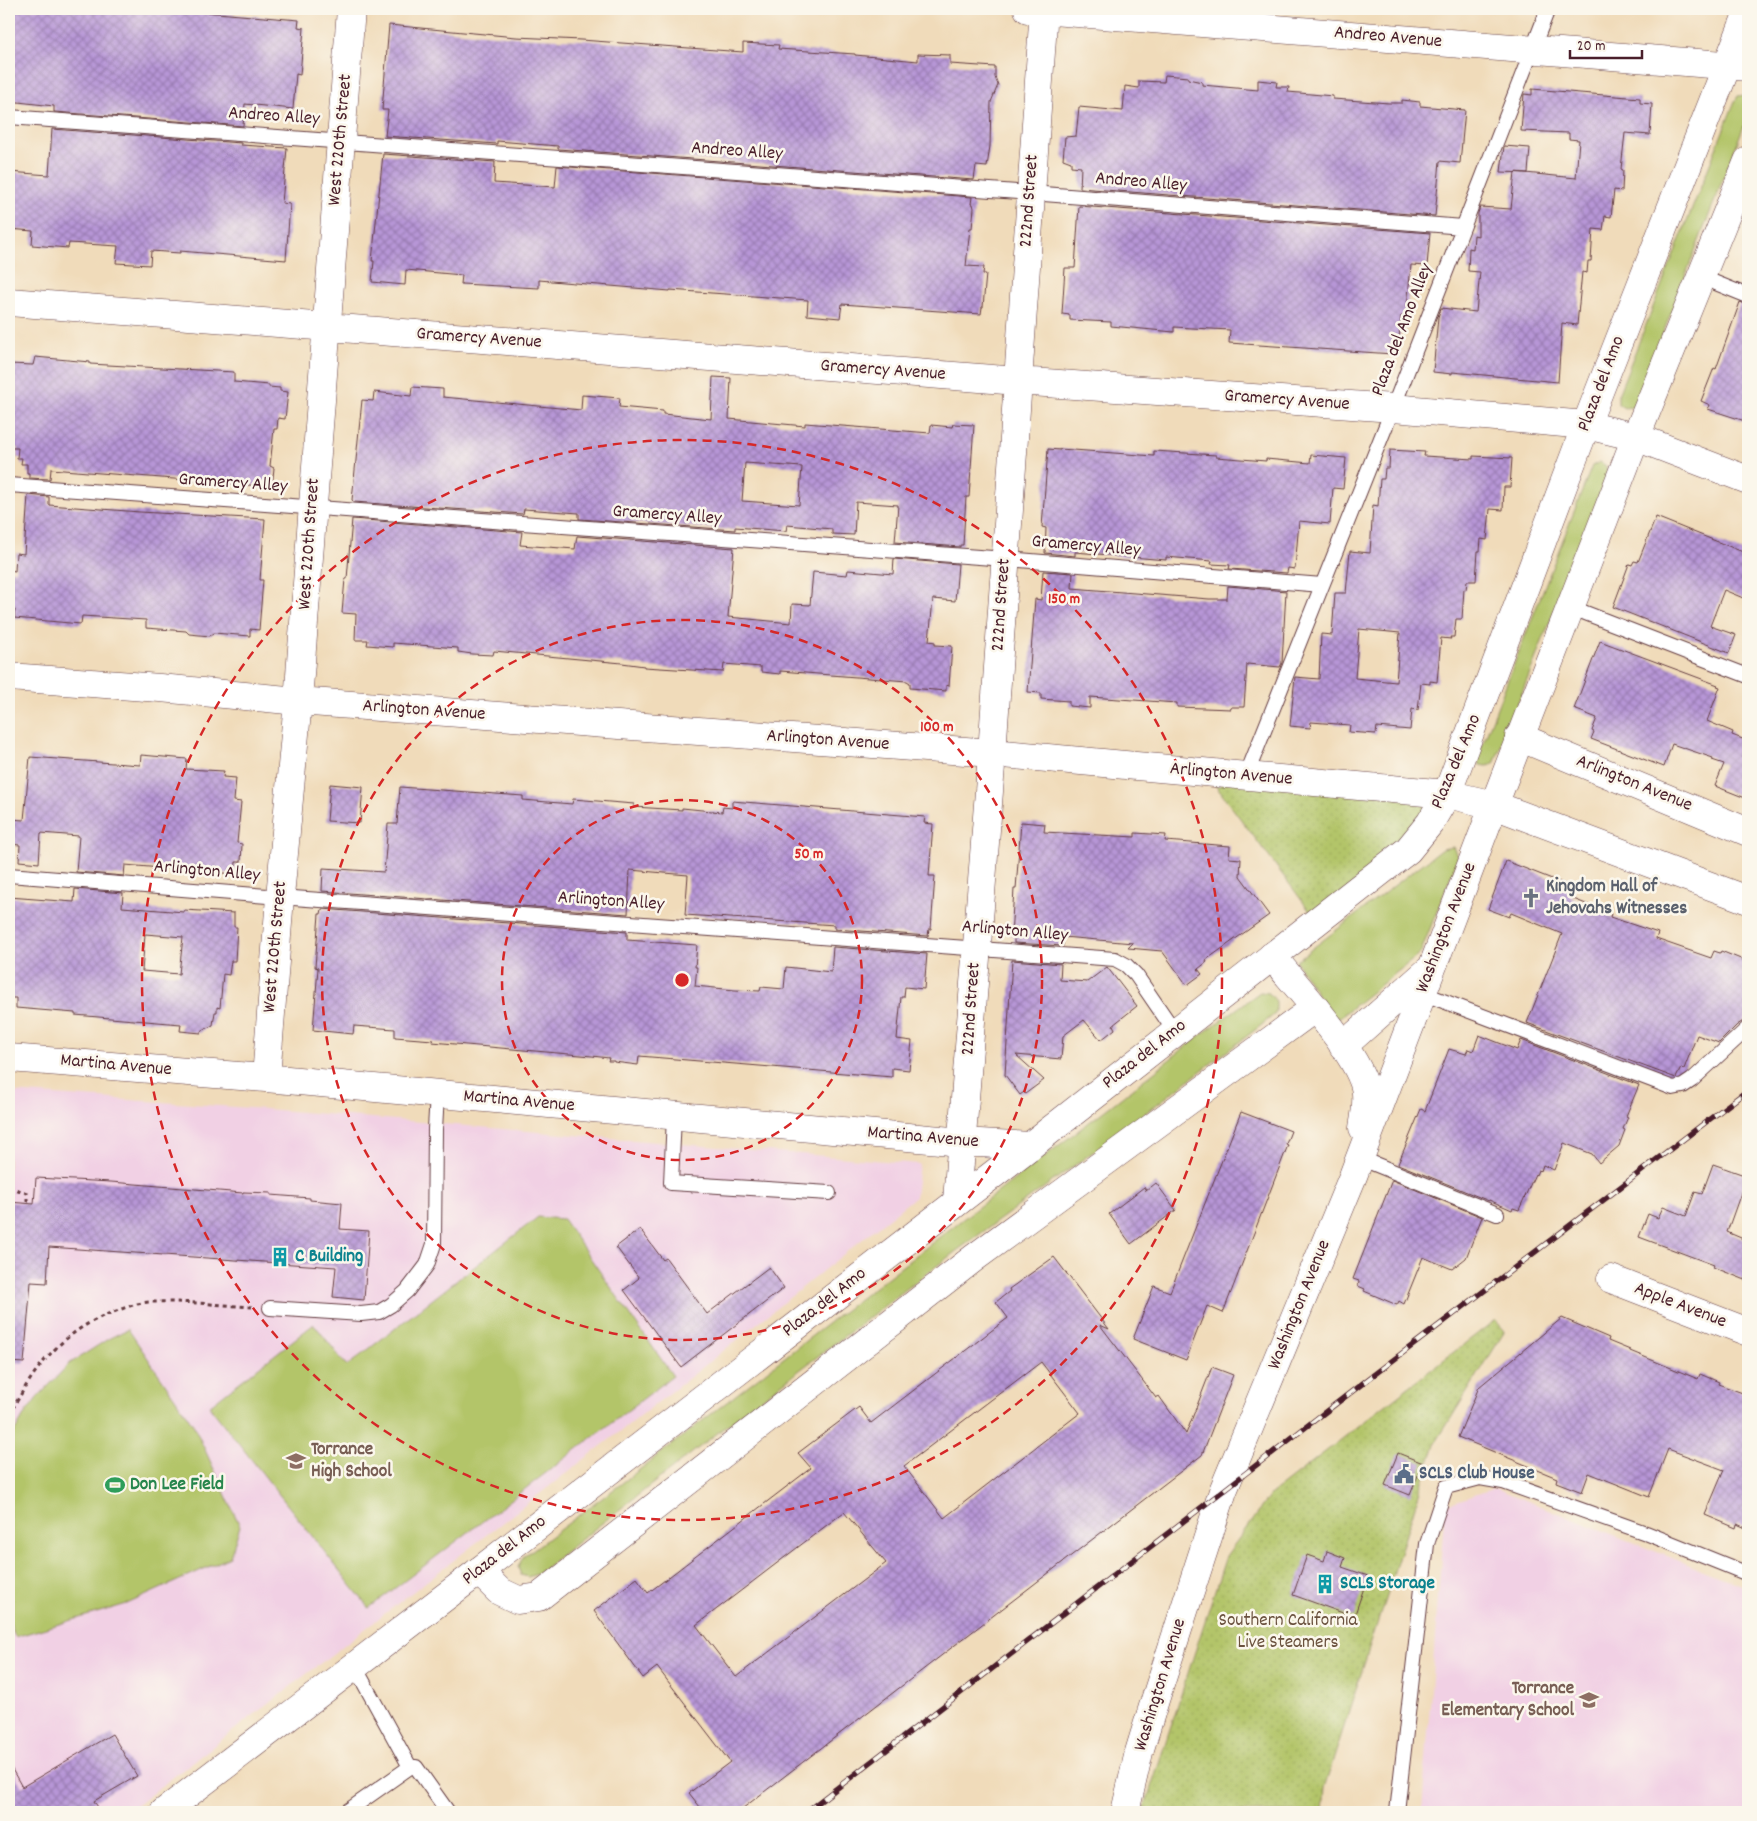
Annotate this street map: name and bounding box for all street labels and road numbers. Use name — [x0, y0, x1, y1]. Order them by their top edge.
street label: Andreo Avenue — [1333, 20, 1443, 56]
street label: West 220th Street — [322, 73, 360, 207]
street label: Andreo Alley — [227, 100, 321, 134]
street label: Andreo Alley — [690, 135, 784, 169]
street label: 222nd Street — [1013, 154, 1047, 248]
street label: Andreo Alley — [1094, 166, 1188, 200]
street label: Plaza del Amo Alley — [1365, 259, 1441, 400]
street label: Gramercy Avenue — [415, 321, 543, 357]
street label: Plaza del Amo — [1571, 332, 1633, 436]
street label: Gramercy Avenue — [819, 353, 947, 389]
street label: Gramercy Avenue — [1223, 383, 1351, 419]
street label: Gramercy Alley — [178, 467, 289, 501]
street label: West 220th Street — [292, 477, 328, 611]
street label: Gramercy Alley — [612, 499, 723, 533]
street label: Gramercy Alley — [1030, 529, 1142, 565]
street label: 222nd Street — [985, 558, 1019, 652]
street label: Arlington Avenue — [362, 693, 486, 729]
street label: Plaza del Amo — [1425, 710, 1489, 814]
street label: Arlington Avenue — [766, 723, 890, 759]
street label: Arlington Avenue — [1572, 748, 1696, 820]
street label: Arlington Avenue — [1169, 756, 1293, 794]
street label: Arlington Alley — [153, 854, 262, 890]
street label: Washington Avenue — [1410, 859, 1484, 997]
street label: West 220th Street — [257, 880, 295, 1014]
street label: Arlington Alley — [557, 885, 665, 919]
street label: Arlington Alley — [961, 914, 1070, 950]
street label: 222nd Street — [955, 962, 989, 1056]
street label: Plaza del Amo — [1097, 1013, 1193, 1097]
street label: Martina Avenue — [59, 1048, 173, 1084]
street label: Martina Avenue — [462, 1084, 576, 1120]
street label: Martina Avenue — [866, 1120, 980, 1156]
street label: Washington Avenue — [1262, 1236, 1338, 1374]
street label: Plaza del Amo — [777, 1261, 873, 1345]
street label: Apple Avenue — [1630, 1276, 1730, 1336]
street label: Plaza del Amo — [457, 1509, 553, 1593]
street label: Washington Avenue — [1128, 1615, 1194, 1755]

